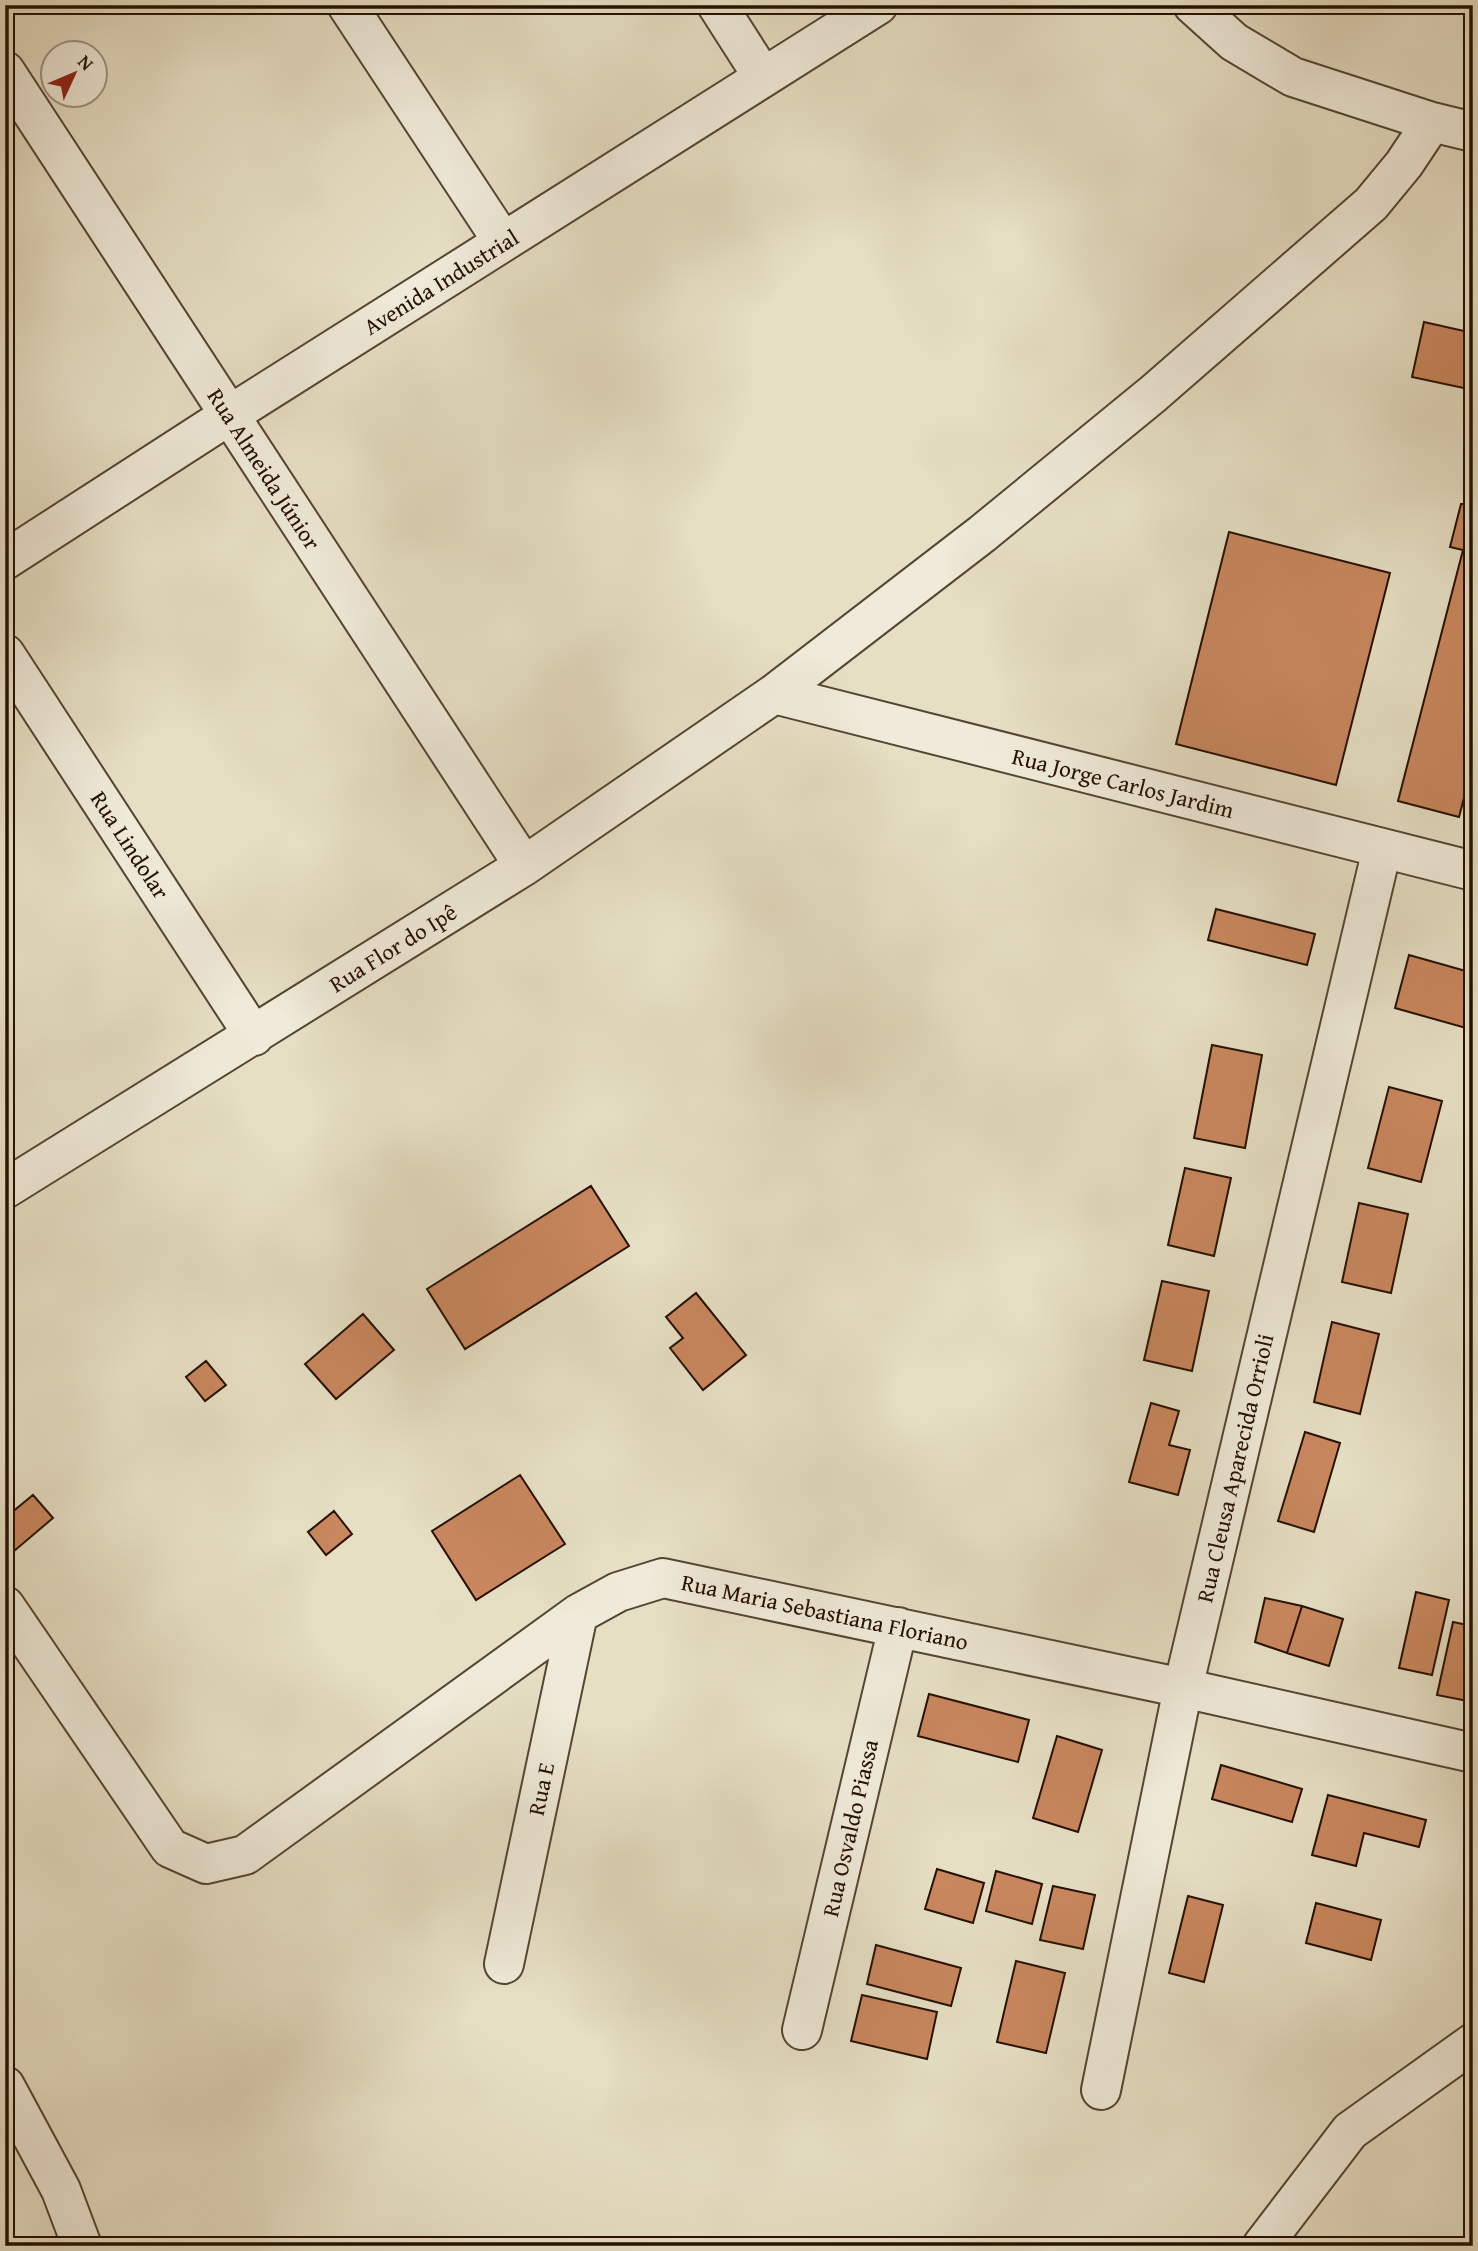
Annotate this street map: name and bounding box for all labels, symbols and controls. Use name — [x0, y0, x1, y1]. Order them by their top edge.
north arrow — [38, 38, 108, 108]
text: N — [72, 48, 101, 77]
street label: Avenida Industrial — [357, 221, 525, 343]
street label: Rua Almeida Júnior — [200, 382, 329, 556]
street label: Rua Jorge Carlos Jardim — [1009, 739, 1238, 826]
street label: Rua Lindolar — [83, 784, 178, 906]
street label: Rua Flor do Ipê — [323, 895, 463, 1000]
street label: Rua Cleusa Aparecida Orrioli — [1188, 1330, 1282, 1606]
street label: Rua Maria Sebastiana Floriano — [679, 1565, 972, 1658]
street label: Rua Osvaldo Piassa — [813, 1736, 886, 1920]
street label: Rua E — [519, 1759, 562, 1818]

